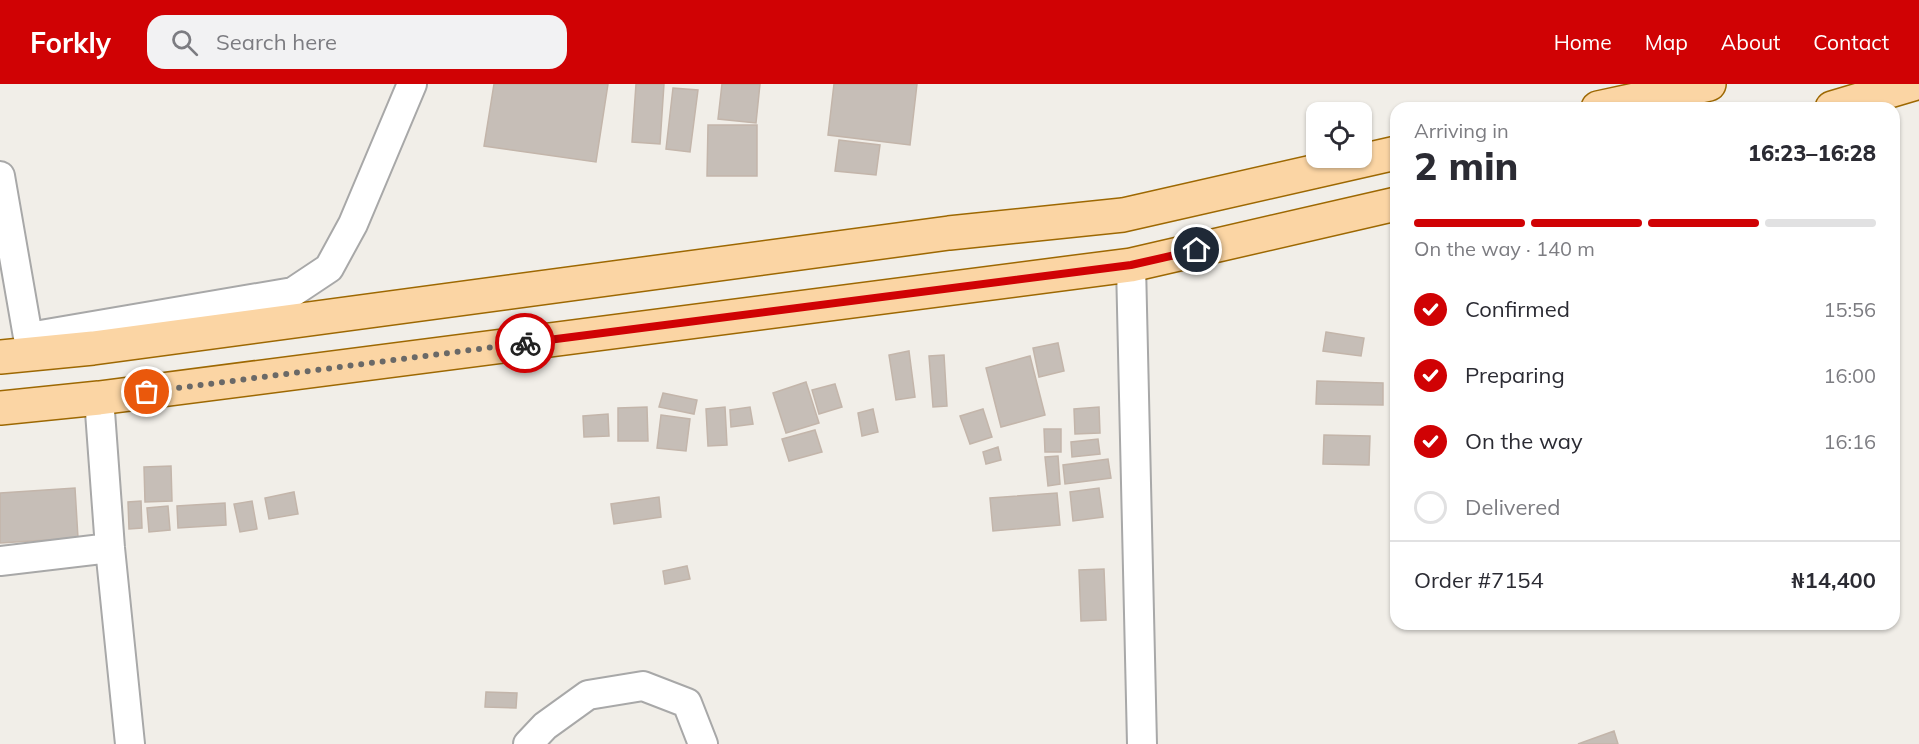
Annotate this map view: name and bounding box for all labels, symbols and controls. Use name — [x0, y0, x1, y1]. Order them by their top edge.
search box — [147, 15, 567, 69]
text: Forkly — [30, 25, 111, 60]
icon: search — [168, 26, 201, 59]
text: Search here — [216, 28, 337, 56]
text: Home — [1554, 29, 1612, 55]
text: Map — [1645, 29, 1688, 55]
text: About — [1721, 29, 1780, 55]
text: Contact — [1813, 29, 1889, 55]
map controls — [1306, 102, 1372, 168]
button: locate — [1306, 102, 1372, 168]
text: Arriving in — [1414, 118, 1509, 143]
text: 16:23–16:28 — [1748, 139, 1876, 167]
text: 2 min — [1414, 141, 1519, 190]
pin — [1171, 224, 1222, 275]
icon: home — [1180, 233, 1213, 266]
text: On the way · 140 m — [1414, 236, 1595, 261]
icon: check — [1414, 293, 1447, 326]
text: Confirmed — [1465, 295, 1570, 323]
text: 15:56 — [1823, 297, 1876, 322]
courier — [495, 313, 555, 373]
icon: bike — [509, 327, 542, 360]
icon: check — [1414, 359, 1447, 392]
text: Preparing — [1465, 361, 1565, 389]
text: 16:00 — [1823, 363, 1876, 388]
pin — [121, 366, 172, 417]
icon: bag — [130, 375, 163, 408]
icon: check — [1414, 425, 1447, 458]
text: On the way — [1465, 427, 1583, 455]
text: 16:16 — [1823, 429, 1876, 454]
text: Delivered — [1465, 493, 1560, 521]
text: Order #7154 — [1414, 566, 1544, 594]
text: ₦14,400 — [1791, 566, 1876, 594]

